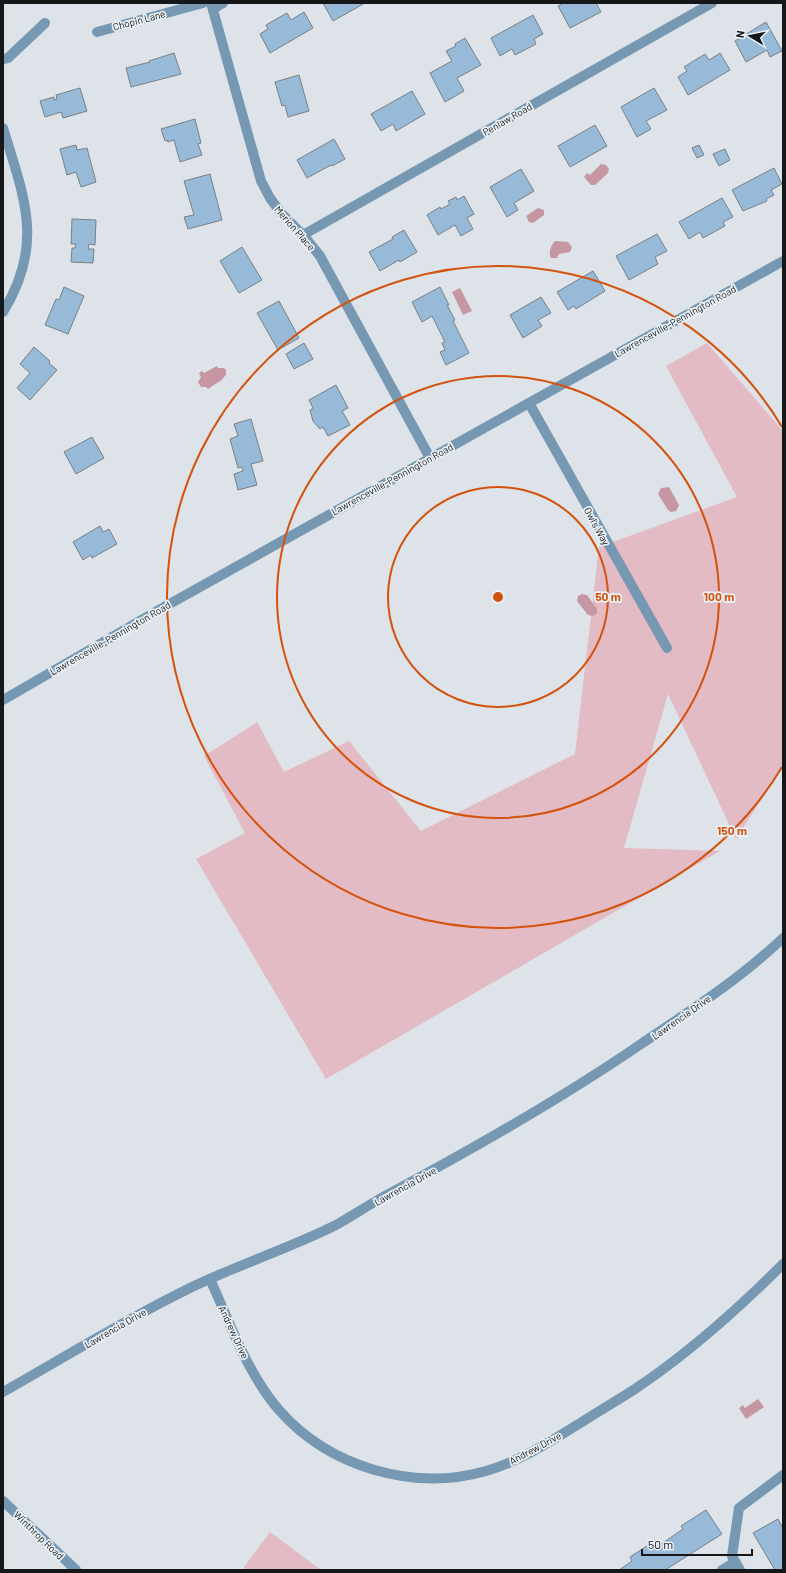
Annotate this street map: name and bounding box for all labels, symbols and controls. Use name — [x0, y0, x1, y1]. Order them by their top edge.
street label: Chopin Lane — [111, 7, 167, 33]
north arrow — [730, 16, 770, 56]
text: N — [733, 29, 747, 39]
street label: Penlaw Road — [480, 100, 534, 138]
street label: Merion Place — [272, 203, 318, 253]
street label: Lawrenceville-Pennington Road — [612, 282, 738, 360]
street label: Lawrenceville-Pennington Road — [329, 440, 455, 518]
street label: Owl's Way — [582, 505, 613, 547]
text: 50 m — [595, 589, 621, 603]
text: 100 m — [704, 589, 734, 603]
centre of rings — [491, 590, 505, 604]
street label: Lawrenceville-Pennington Road — [48, 598, 172, 678]
text: 150 m — [717, 823, 747, 837]
street label: Lawrencia Drive — [649, 992, 713, 1042]
street label: Lawrencia Drive — [372, 1164, 438, 1208]
street label: Andrew Drive — [216, 1304, 252, 1360]
street label: Lawrencia Drive — [82, 1305, 148, 1351]
street label: Andrew Drive — [507, 1429, 563, 1467]
street label: Winthrop Road — [12, 1508, 66, 1562]
scale bar — [642, 1531, 752, 1557]
text: 50 m — [648, 1537, 673, 1551]

